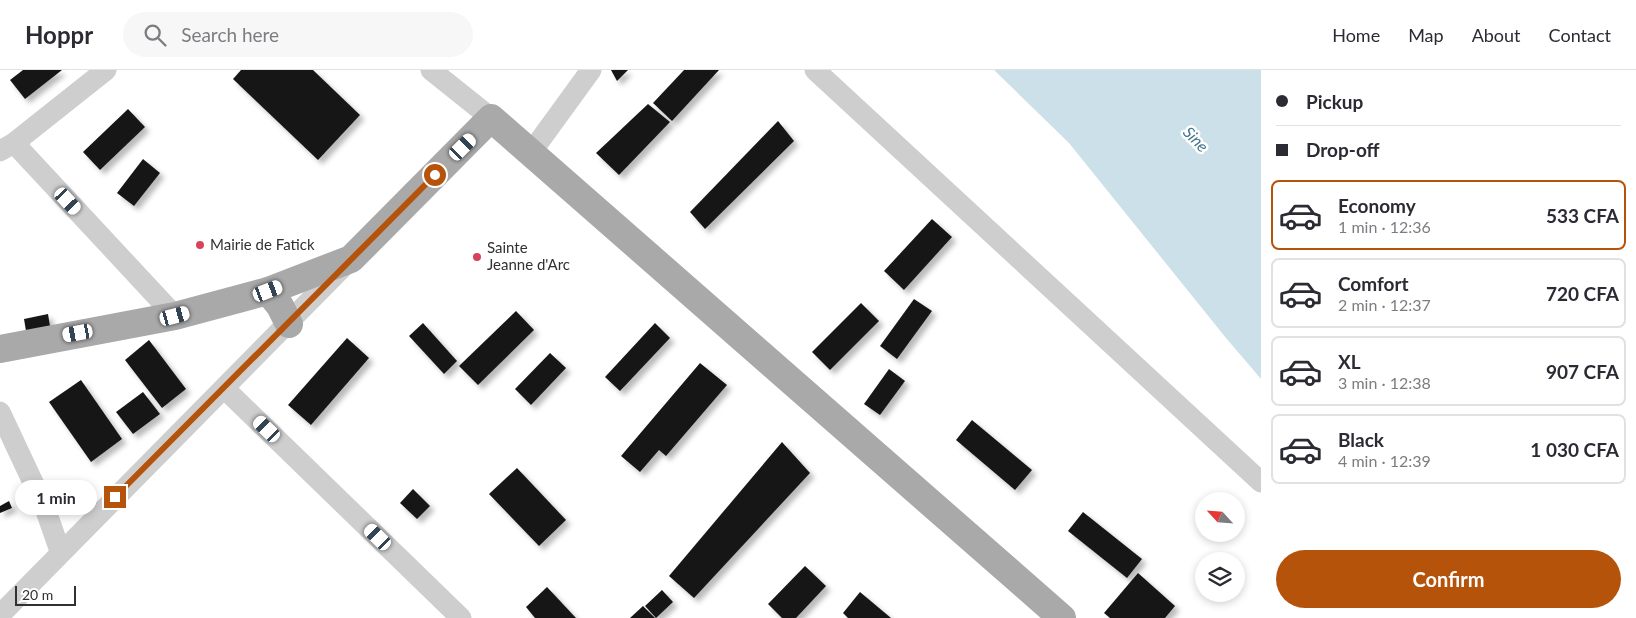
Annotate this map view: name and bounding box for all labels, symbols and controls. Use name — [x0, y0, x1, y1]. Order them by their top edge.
search box — [123, 12, 473, 57]
text: Hoppr — [25, 20, 93, 49]
icon: search — [141, 21, 169, 49]
text: Search here — [181, 23, 279, 46]
text: Home — [1332, 24, 1380, 46]
text: Map — [1408, 24, 1444, 46]
text: About — [1472, 24, 1521, 46]
text: Contact — [1549, 24, 1611, 46]
text: Pickup — [1306, 90, 1363, 113]
water label: Sine — [1180, 122, 1213, 156]
car — [447, 131, 478, 163]
text: Drop-off — [1306, 138, 1380, 161]
route start — [424, 164, 446, 186]
car — [52, 185, 83, 217]
icon: car — [1278, 193, 1323, 238]
text: Economy — [1338, 194, 1416, 217]
text: 533 CFA — [1546, 204, 1619, 227]
text: 1 min · 12:36 — [1338, 217, 1431, 236]
place label: Mairie de Fatick — [210, 235, 315, 253]
place label: Sainte Jeanne d'Arc — [487, 238, 570, 273]
marker: Mairie de Fatick — [194, 239, 206, 251]
marker: Sainte Jeanne d'Arc — [471, 251, 483, 263]
icon: car — [1278, 271, 1323, 316]
text: Comfort — [1338, 272, 1409, 295]
car — [251, 279, 284, 303]
text: 720 CFA — [1546, 282, 1619, 305]
text: 2 min · 12:37 — [1338, 295, 1431, 314]
car — [158, 305, 191, 327]
car — [61, 323, 94, 343]
icon: car — [1278, 349, 1323, 394]
text: XL — [1338, 350, 1361, 373]
text: 907 CFA — [1546, 360, 1619, 383]
text: 3 min · 12:38 — [1338, 373, 1431, 392]
car — [250, 413, 283, 445]
icon: car — [1278, 427, 1323, 472]
text: Black — [1338, 428, 1384, 451]
text: 1 030 CFA — [1530, 438, 1619, 461]
text: 4 min · 12:39 — [1338, 451, 1431, 470]
callout: 1 min — [15, 480, 98, 514]
route end — [104, 486, 126, 508]
text: 1 min — [36, 488, 76, 507]
north arrow — [1195, 492, 1245, 542]
map controls — [1195, 492, 1245, 602]
car — [361, 521, 394, 553]
button: Confirm — [1276, 550, 1621, 608]
button: layers — [1195, 552, 1245, 602]
scale bar — [15, 583, 76, 606]
text: 20 m — [22, 586, 53, 603]

